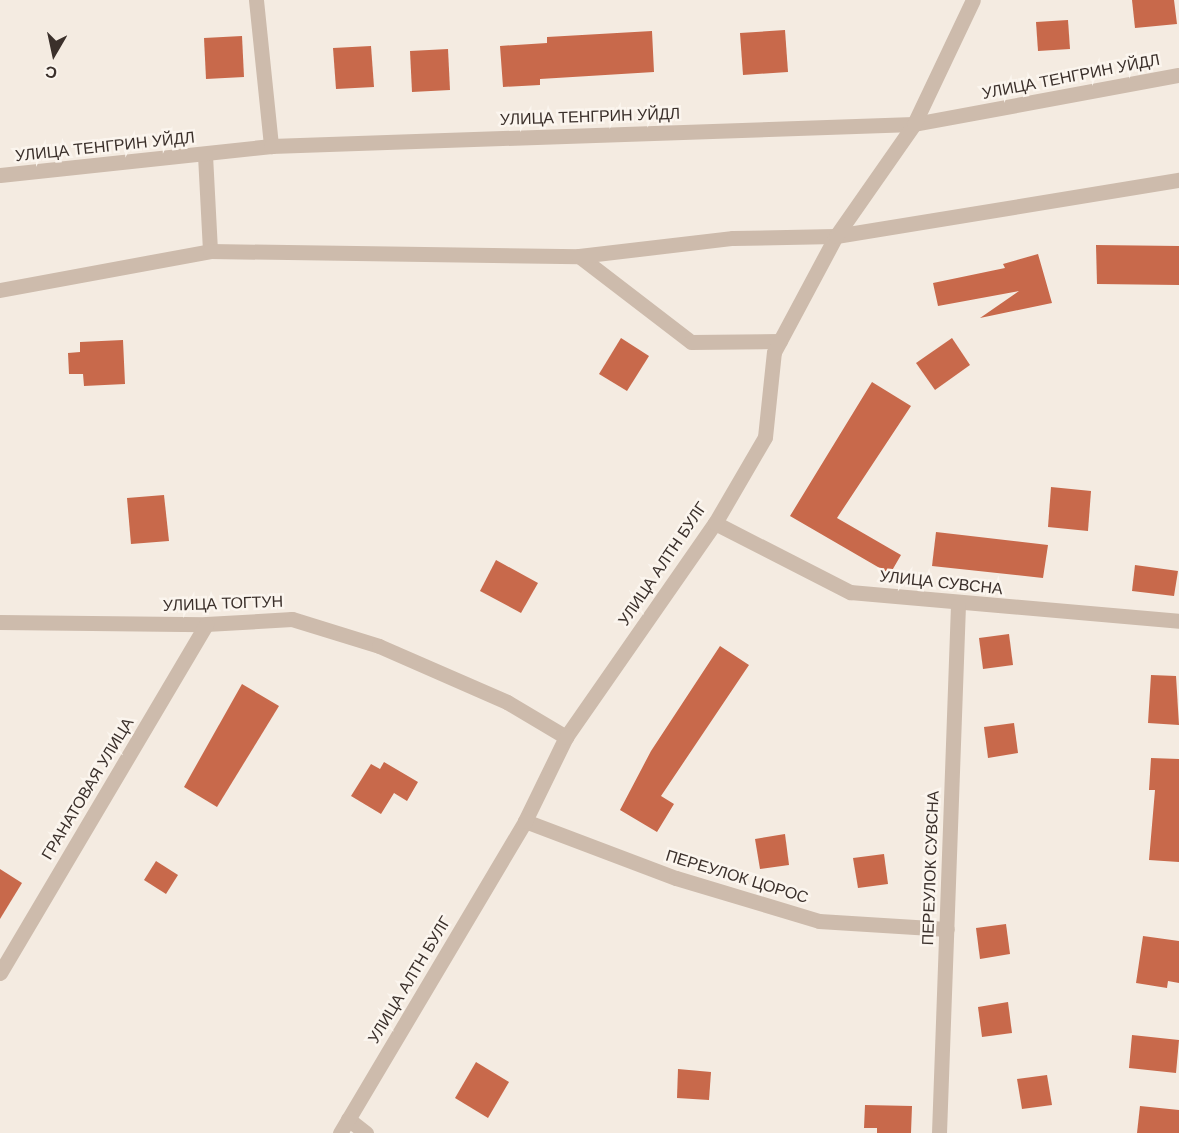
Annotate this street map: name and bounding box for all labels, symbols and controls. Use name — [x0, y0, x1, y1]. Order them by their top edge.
north arrow — [24, 24, 84, 84]
street label: УЛИЦА ТЕНГРИН УЙДЛ — [981, 50, 1161, 104]
text: С — [44, 63, 58, 82]
street label: УЛИЦА ТЕНГРИН УЙДЛ — [500, 104, 680, 130]
street label: УЛИЦА ТЕНГРИН УЙДЛ — [14, 128, 196, 166]
street label: УЛИЦА АЛТН БУЛГ — [615, 499, 711, 629]
street label: УЛИЦА СУВСНА — [878, 567, 1004, 599]
street label: УЛИЦА ТОГТУН — [163, 592, 283, 616]
street label: ГРАНАТОВАЯ УЛИЦА — [38, 714, 138, 864]
street label: ПЕРЕУЛОК СУВСНА — [919, 790, 943, 946]
street label: ПЕРЕУЛОК ЦОРОС — [663, 846, 811, 908]
street label: УЛИЦА АЛТН БУЛГ — [364, 913, 456, 1047]

